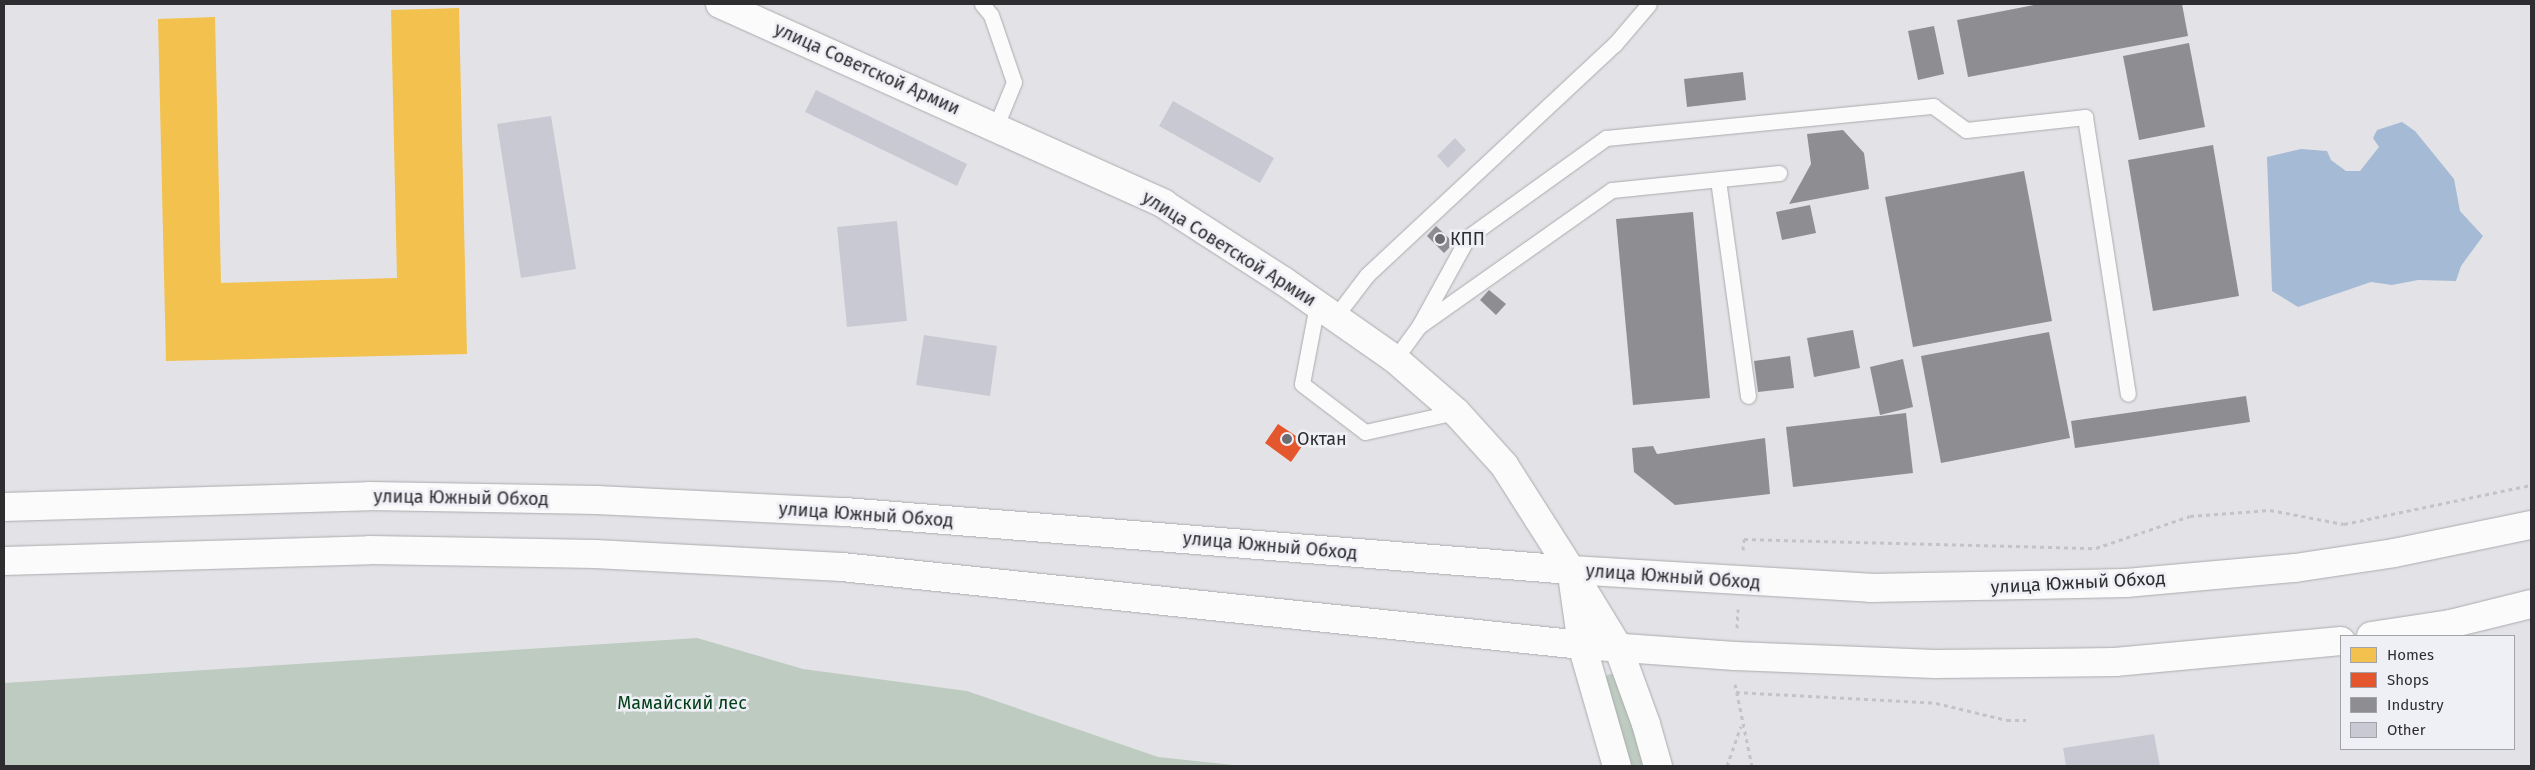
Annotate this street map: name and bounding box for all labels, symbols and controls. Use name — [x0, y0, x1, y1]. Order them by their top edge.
street label: улица Советской Армии — [771, 18, 963, 120]
street label: улица Советской Армии — [1138, 187, 1320, 311]
place label: КПП — [1450, 228, 1485, 250]
marker: КПП — [1434, 233, 1446, 245]
place label: Октан — [1297, 428, 1347, 450]
marker: Октан — [1281, 433, 1293, 445]
street label: улица Южный Обход — [373, 486, 549, 510]
street label: улица Южный Обход — [778, 498, 954, 532]
street label: улица Южный Обход — [1182, 528, 1358, 564]
street label: улица Южный Обход — [1585, 560, 1761, 594]
street label: улица Южный Обход — [1990, 568, 2166, 598]
legend — [2340, 635, 2515, 750]
text: Homes — [2387, 646, 2434, 664]
text: Shops — [2387, 671, 2429, 689]
park label: Мамайский лес — [617, 692, 747, 714]
text: Industry — [2387, 696, 2444, 714]
text: Other — [2387, 721, 2426, 739]

